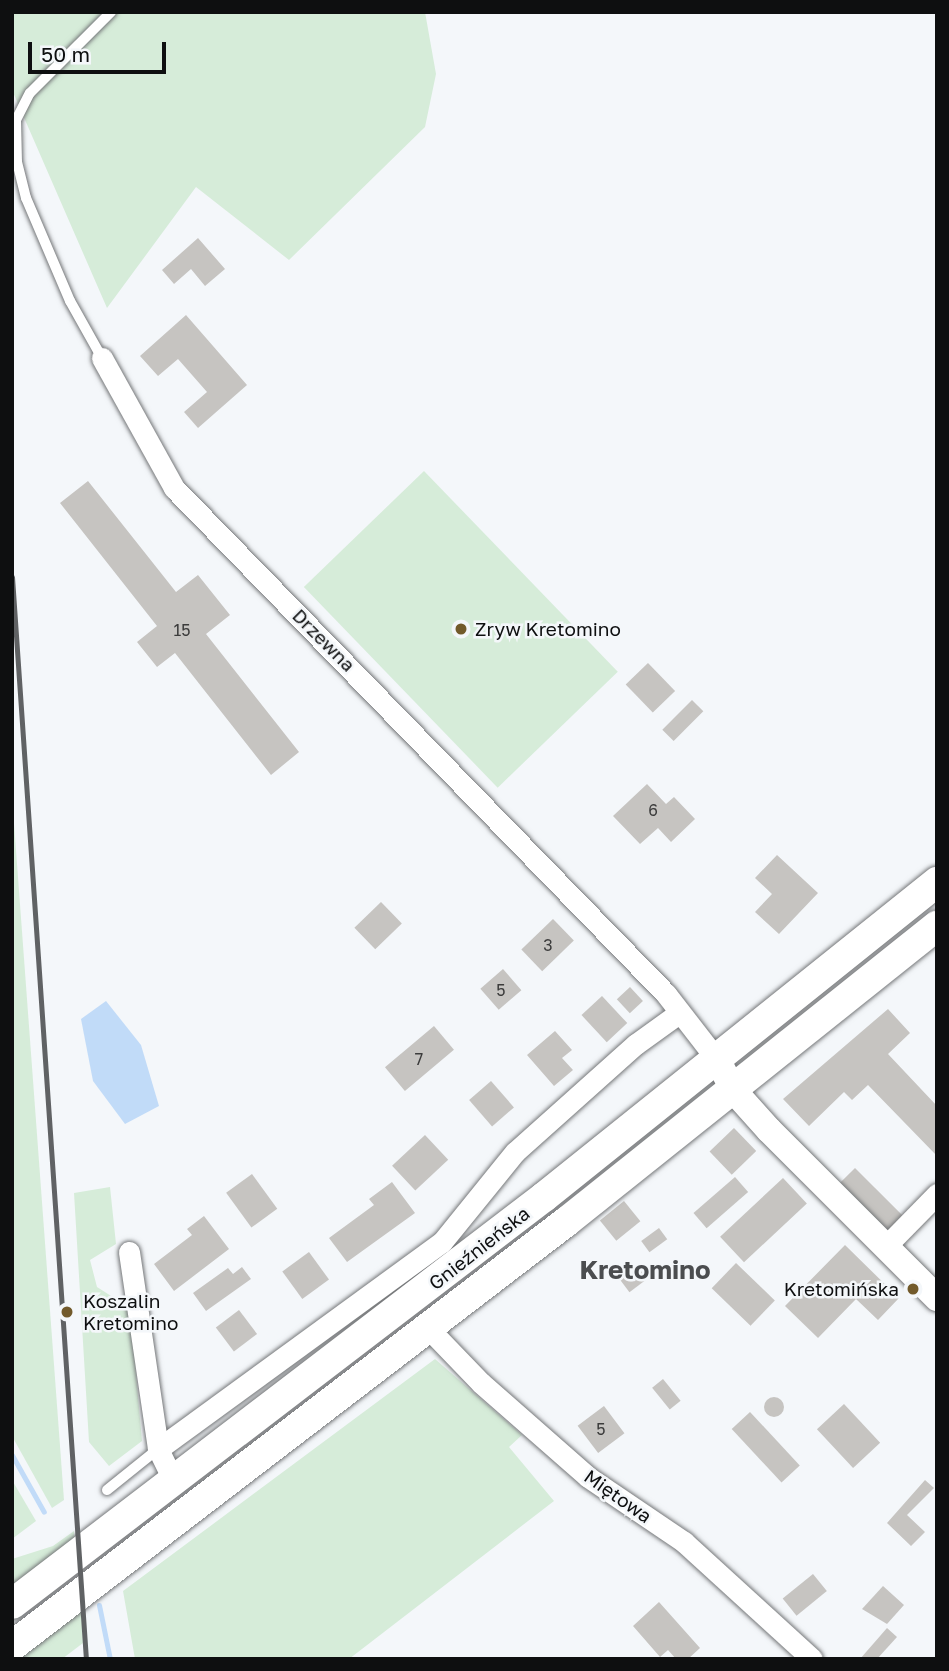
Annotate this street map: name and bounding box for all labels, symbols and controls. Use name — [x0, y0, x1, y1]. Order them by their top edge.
scale bar — [32, 28, 170, 72]
text: 50 m — [41, 41, 90, 67]
street label: Drzewna — [288, 604, 360, 676]
place label: Zryw Kretomino — [475, 618, 621, 640]
house number: 15 — [173, 620, 191, 640]
marker: Zryw Kretomino — [453, 621, 469, 637]
house number: 6 — [648, 800, 658, 820]
house number: 3 — [543, 935, 553, 955]
house number: 5 — [496, 980, 506, 1000]
house number: 7 — [415, 1049, 423, 1069]
street label: Gnieźnieńska — [424, 1202, 534, 1294]
district label: Kretomino — [579, 1254, 711, 1286]
place label: Kretomińska — [784, 1278, 899, 1300]
marker: Kretomińska — [905, 1281, 921, 1297]
place label: Koszalin Kretomino — [83, 1290, 178, 1334]
marker: Koszalin Kretomino — [57, 1302, 77, 1322]
house number: 5 — [596, 1419, 606, 1439]
street label: Miętowa — [580, 1465, 656, 1527]

